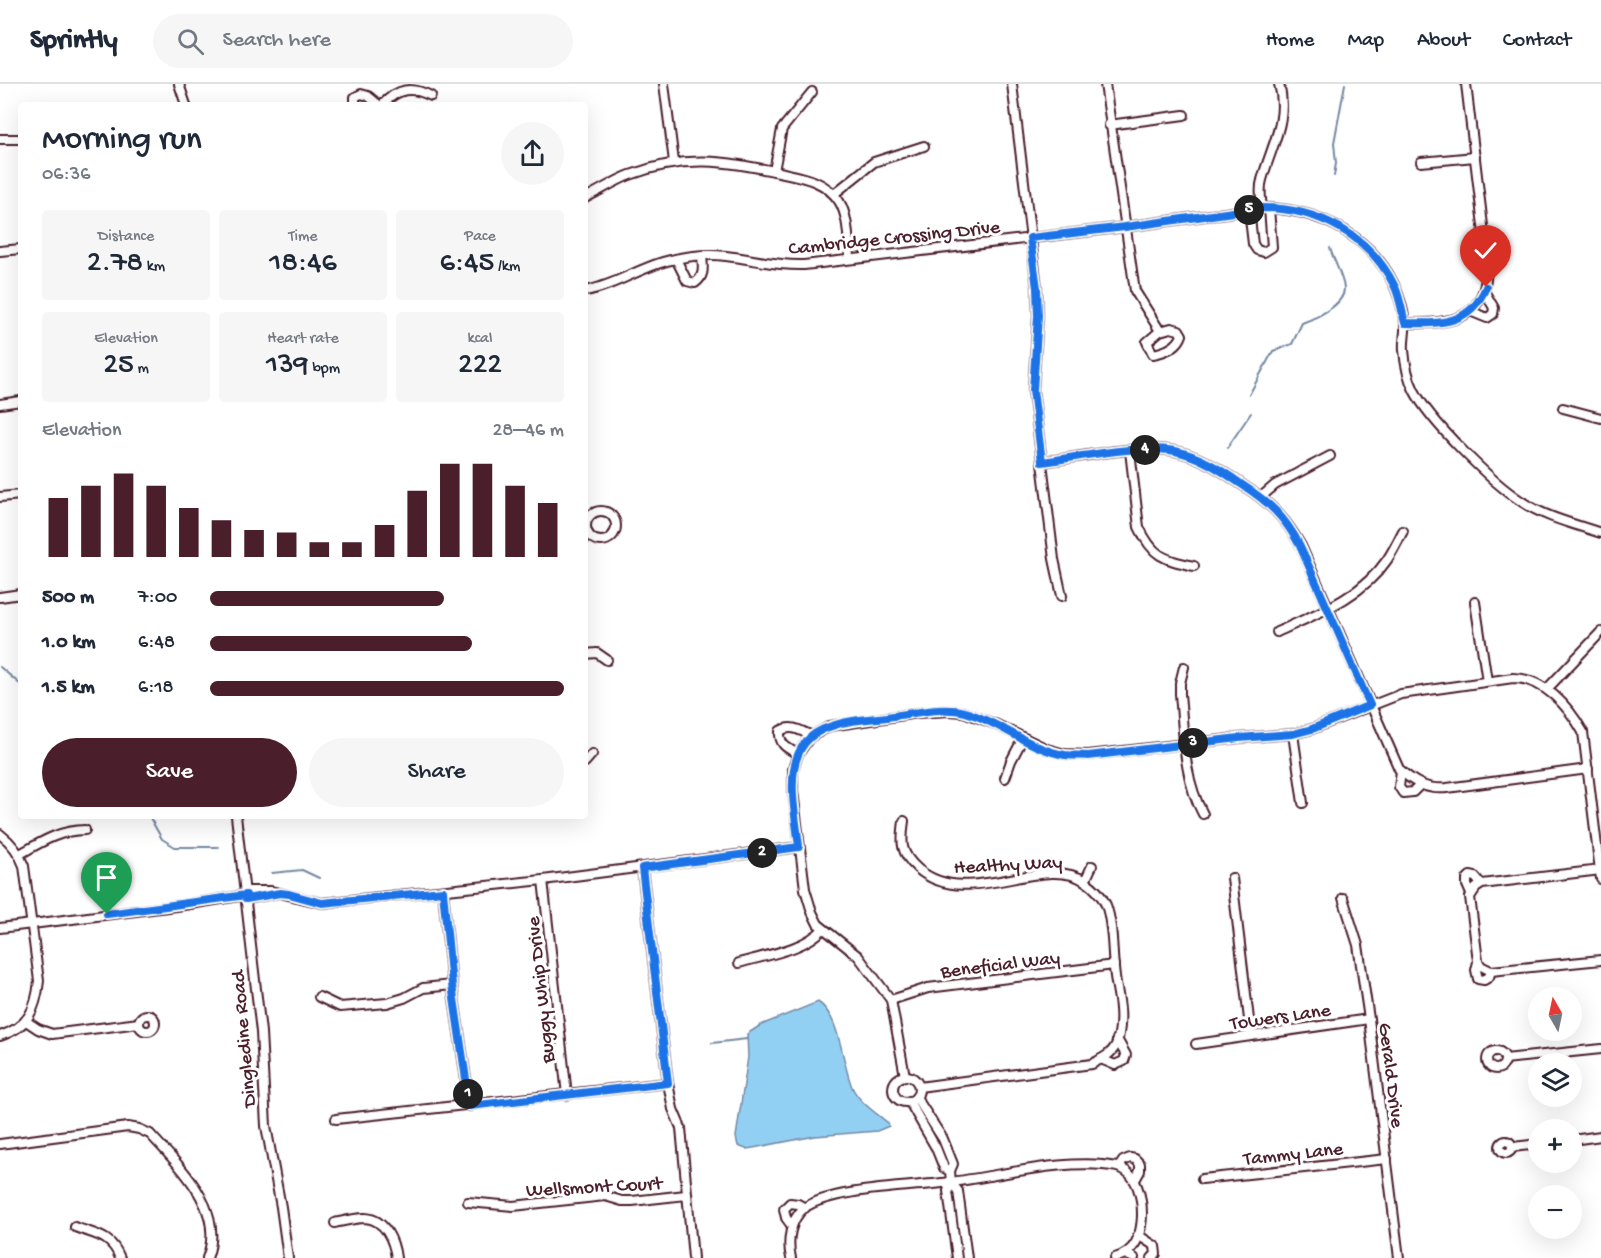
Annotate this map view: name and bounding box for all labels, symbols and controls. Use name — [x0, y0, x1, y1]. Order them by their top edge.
search box — [153, 14, 573, 68]
text: Sprintly — [30, 25, 117, 58]
icon: search — [174, 25, 207, 58]
text: Search here — [222, 28, 331, 54]
text: Home — [1266, 29, 1314, 54]
text: Map — [1347, 29, 1384, 54]
text: About — [1417, 29, 1470, 54]
text: Contact — [1503, 29, 1571, 54]
text: Morning run — [42, 122, 202, 160]
button: share — [501, 122, 564, 185]
text: 06:36 — [42, 164, 90, 187]
pin: 5 — [1234, 195, 1264, 225]
text: 5 — [1245, 200, 1253, 219]
street label: Cambridge Crossing Drive — [787, 217, 1002, 262]
pin — [1460, 225, 1511, 287]
text: Distance — [98, 228, 154, 247]
text: Time — [288, 228, 318, 247]
text: Pace — [464, 228, 496, 247]
icon: check — [1469, 234, 1502, 267]
text: 2.78 — [87, 247, 143, 282]
text: 18:46 — [269, 247, 337, 282]
text: 6:45 — [440, 247, 494, 282]
text: km — [143, 258, 165, 277]
text: /km — [494, 258, 520, 277]
text: Elevation — [94, 330, 158, 349]
text: Heart rate — [267, 330, 339, 349]
text: kcal — [468, 330, 492, 349]
text: 25 — [103, 349, 134, 384]
text: 139 — [266, 349, 309, 384]
text: 222 — [458, 349, 502, 384]
text: m — [134, 360, 149, 379]
text: bpm — [309, 360, 340, 379]
text: Elevation — [42, 420, 122, 443]
text: 28–46 m — [492, 420, 564, 443]
pin: 4 — [1130, 435, 1160, 465]
text: 4 — [1141, 440, 1149, 459]
text: 500 m — [42, 587, 94, 610]
text: 7:00 — [138, 587, 177, 610]
text: 1.0 km — [42, 632, 96, 655]
text: 6:48 — [138, 632, 175, 655]
text: 1.5 km — [42, 677, 95, 700]
text: 6:18 — [138, 677, 173, 700]
pin: 3 — [1178, 728, 1208, 758]
text: 3 — [1189, 733, 1197, 752]
button: Save — [42, 738, 297, 807]
button: Share — [309, 738, 564, 807]
pin: 2 — [747, 838, 777, 868]
text: 2 — [758, 843, 766, 862]
pin — [81, 852, 132, 914]
street label: Healthy Way — [953, 852, 1063, 881]
icon: arrive — [90, 861, 123, 894]
street label: Buggy Whip Drive — [523, 915, 562, 1065]
street label: Beneficial Way — [938, 948, 1062, 985]
street label: Dingledine Road — [228, 967, 263, 1110]
north arrow — [1528, 987, 1582, 1041]
map controls — [1528, 987, 1582, 1239]
street label: Towers Lane — [1228, 1000, 1333, 1037]
street label: Gerald Drive — [1372, 1022, 1407, 1130]
button: layers — [1528, 1053, 1582, 1107]
pin: 1 — [453, 1079, 483, 1109]
text: 1 — [465, 1084, 471, 1103]
button: + — [1528, 1119, 1582, 1173]
street label: Tammy Lane — [1241, 1139, 1345, 1172]
street label: Wellsmont Court — [526, 1173, 665, 1204]
button: − — [1528, 1185, 1582, 1239]

